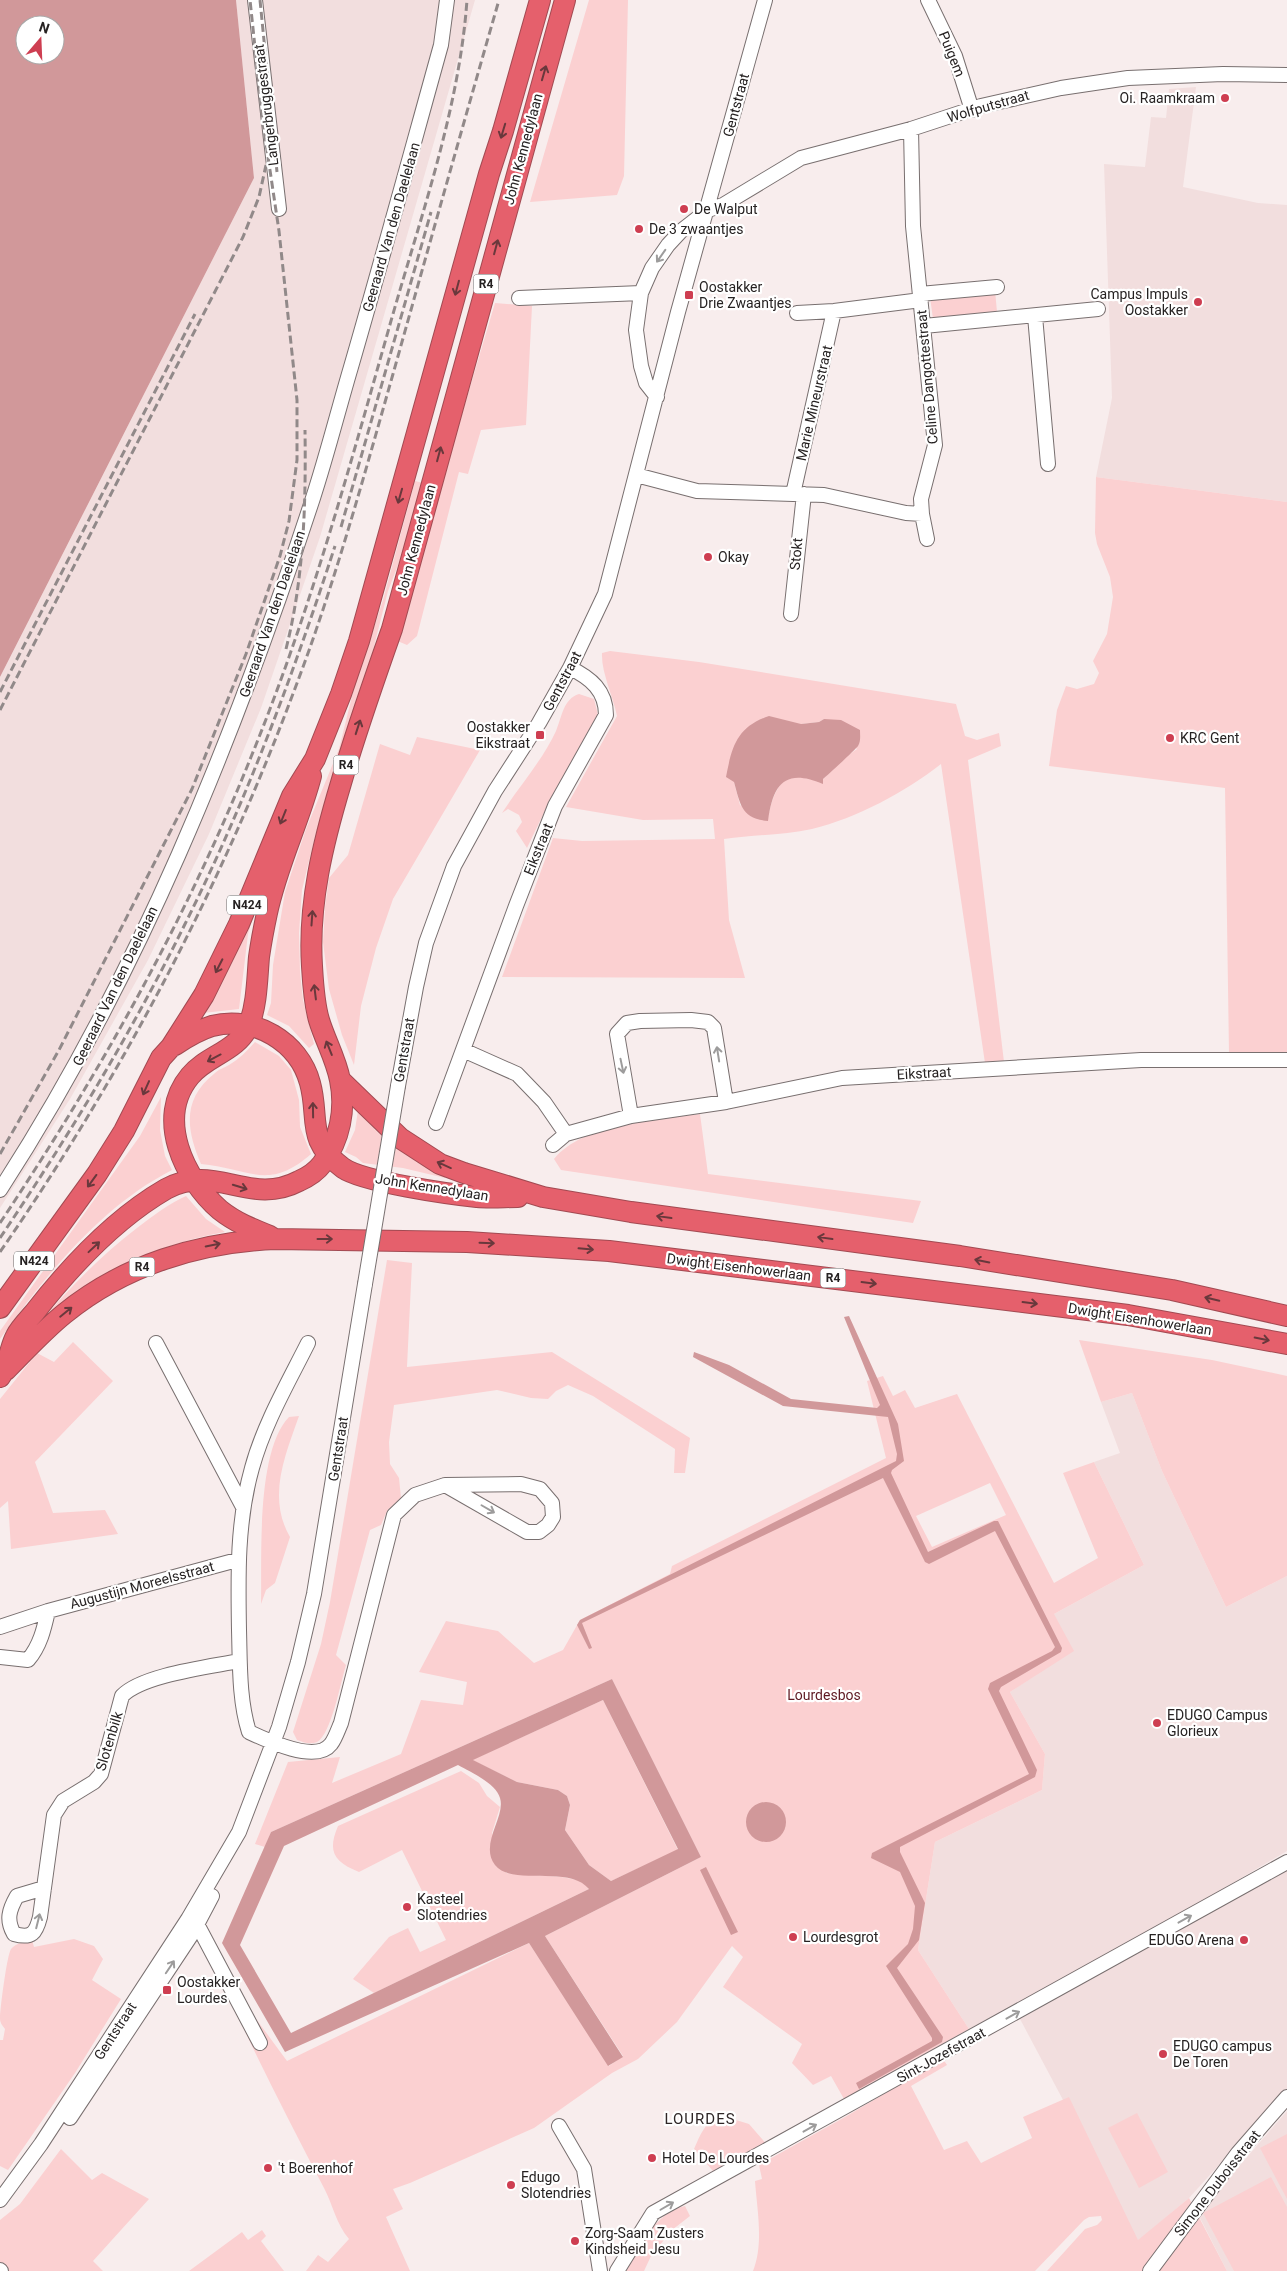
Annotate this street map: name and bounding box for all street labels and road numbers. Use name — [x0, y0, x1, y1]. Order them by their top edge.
street label: Puigem — [936, 29, 968, 79]
street label: Langerbruggestraat — [251, 43, 281, 167]
street label: Gentstraat — [720, 71, 752, 139]
street label: Wolfputstraat — [945, 87, 1031, 125]
street label: John Kennedylaan — [500, 92, 546, 206]
street label: Geeraard Van den Daelelaan — [359, 140, 423, 314]
road number: R4 — [474, 274, 498, 294]
street label: Celine Dangottestraat — [913, 309, 941, 445]
street label: Marie Mineurstraat — [793, 343, 835, 462]
street label: John Kennedylaan — [393, 483, 439, 597]
street label: Geeraard Van den Daelelaan — [236, 528, 308, 700]
street label: Stokt — [787, 537, 805, 571]
street label: Gentstraat — [540, 648, 585, 714]
road number: R4 — [334, 756, 358, 774]
street label: Eikstraat — [520, 820, 556, 877]
road number: N424 — [227, 896, 267, 914]
street label: Geeraard Van den Daelelaan — [69, 904, 161, 1068]
street label: Gentstraat — [390, 1016, 418, 1084]
street label: Eikstraat — [896, 1064, 952, 1082]
street label: John Kennedylaan — [374, 1170, 490, 1204]
street label: Dwight Eisenhowerlaan — [666, 1250, 812, 1284]
road number: N424 — [14, 1252, 54, 1270]
road number: R4 — [130, 1258, 154, 1276]
road number: R4 — [820, 1268, 846, 1288]
street label: Dwight Eisenhowerlaan — [1067, 1300, 1213, 1338]
street label: Gentstraat — [325, 1415, 351, 1483]
street label: Augustijn Moreelsstraat — [68, 1558, 216, 1612]
street label: Slotenbilk — [92, 1709, 126, 1773]
street label: Gentstraat — [90, 1999, 140, 2063]
street label: Sint-Jozefstraat — [894, 2024, 988, 2086]
street label: Simone Duboisstraat — [1171, 2126, 1264, 2239]

